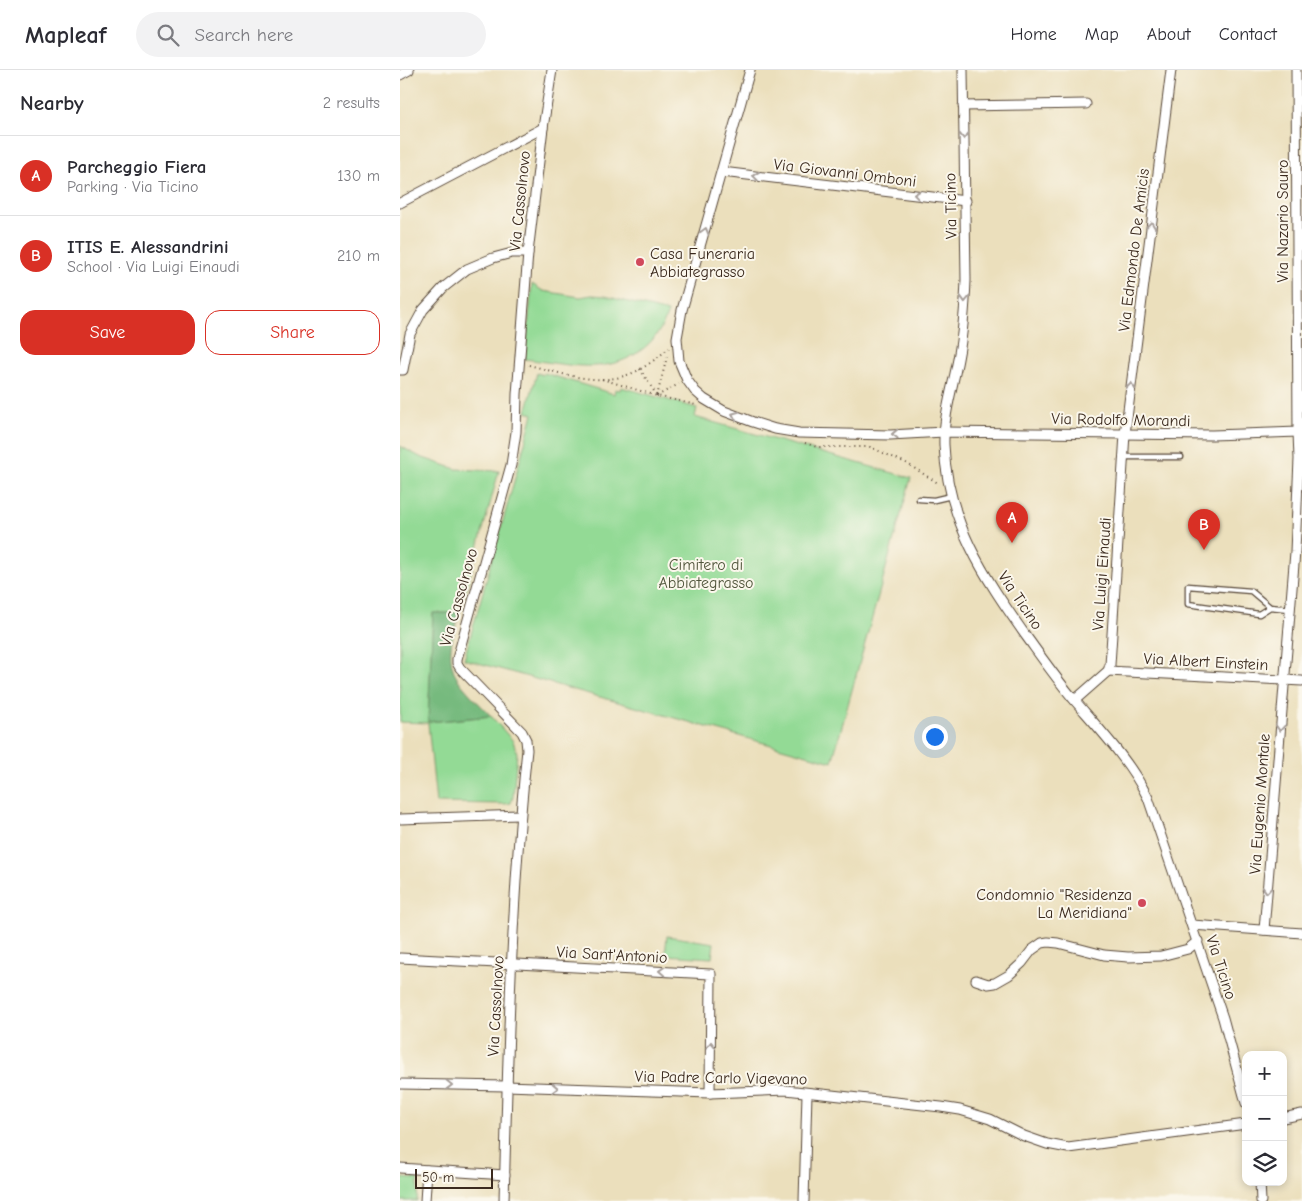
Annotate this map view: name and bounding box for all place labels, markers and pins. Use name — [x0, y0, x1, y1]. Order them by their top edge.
place label: Casa Funeraria Abbiategrasso — [650, 245, 755, 281]
marker: Casa Funeraria Abbiategrasso — [634, 256, 646, 268]
pin: A — [996, 502, 1028, 543]
pin: B — [1188, 509, 1220, 550]
place label: Condomnio "Residenza La Meridiana" — [976, 886, 1132, 922]
marker: Condomnio "Residenza La Meridiana" — [1136, 897, 1148, 909]

